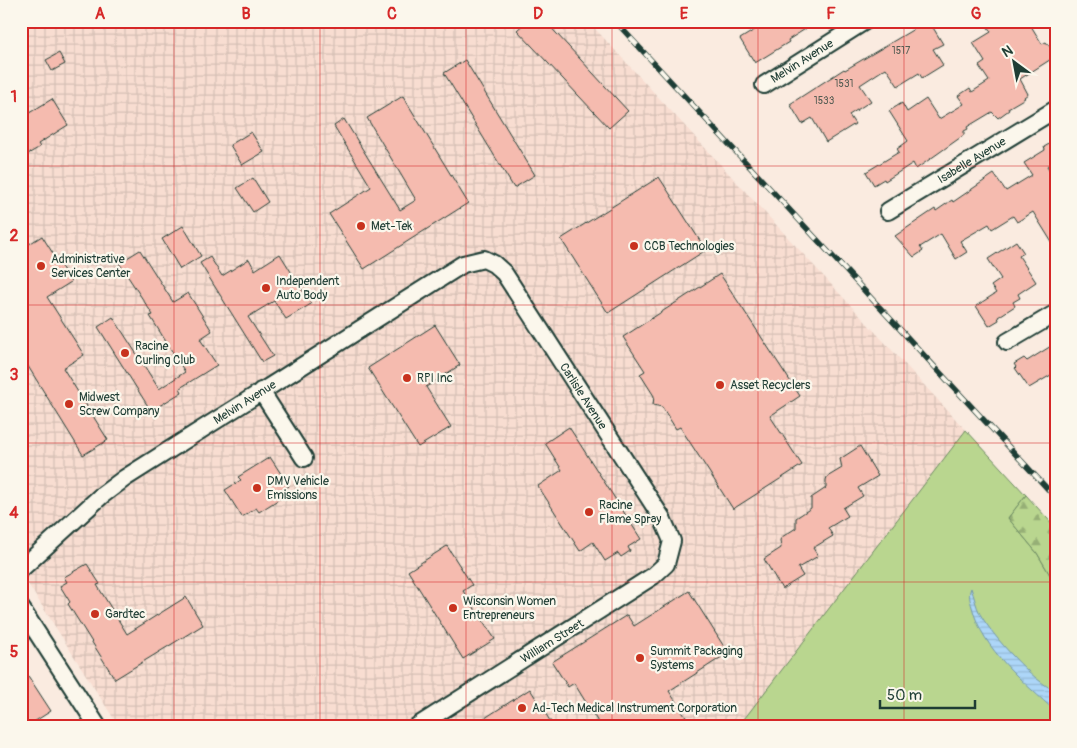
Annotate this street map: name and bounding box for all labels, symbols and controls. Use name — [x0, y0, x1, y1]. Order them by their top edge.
text: A — [95, 4, 106, 24]
text: B — [241, 4, 251, 24]
text: C — [387, 4, 397, 24]
text: D — [533, 4, 543, 24]
text: E — [680, 4, 689, 24]
text: F — [826, 4, 836, 24]
text: G — [971, 4, 982, 24]
street label: Melvin Avenue — [768, 36, 836, 87]
north arrow — [990, 38, 1040, 88]
text: N — [999, 42, 1016, 61]
house number: 1517 — [892, 45, 911, 57]
house number: 1531 — [835, 78, 853, 90]
text: 1 — [11, 87, 17, 107]
house number: 1533 — [814, 95, 835, 107]
street label: Isabelle Avenue — [935, 134, 1009, 187]
place label: Met-Tek — [371, 219, 412, 234]
marker: Met-Tek — [355, 220, 367, 232]
text: 2 — [10, 226, 19, 246]
place label: CCB Technologies — [644, 239, 735, 254]
marker: CCB Technologies — [628, 240, 640, 252]
place label: Administrative Services Center — [51, 252, 131, 281]
marker: Administrative Services Center — [35, 260, 47, 272]
place label: Independent Auto Body — [276, 274, 340, 303]
marker: Independent Auto Body — [260, 282, 272, 294]
place label: Racine Curling Club — [135, 339, 195, 368]
marker: Racine Curling Club — [119, 347, 131, 359]
street label: Carlisle Avenue — [556, 360, 610, 432]
text: 3 — [10, 365, 19, 385]
place label: RPI Inc — [417, 371, 453, 386]
marker: RPI Inc — [401, 372, 413, 384]
street label: Melvin Avenue — [211, 377, 279, 428]
place label: Asset Recyclers — [730, 378, 811, 393]
marker: Asset Recyclers — [714, 379, 726, 391]
place label: Midwest Screw Company — [79, 390, 159, 419]
marker: Midwest Screw Company — [63, 398, 75, 410]
place label: DMV Vehicle Emissions — [267, 474, 329, 503]
marker: DMV Vehicle Emissions — [251, 482, 263, 494]
place label: Racine Flame Spray — [599, 498, 662, 527]
text: 4 — [9, 503, 19, 523]
marker: Racine Flame Spray — [583, 506, 595, 518]
place label: Wisconsin Women Entrepreneurs — [463, 594, 556, 623]
marker: Wisconsin Women Entrepreneurs — [447, 602, 459, 614]
place label: Gardtec — [105, 607, 145, 622]
marker: Gardtec — [89, 608, 101, 620]
street label: William Street — [518, 616, 587, 667]
text: 5 — [10, 642, 19, 662]
place label: Summit Packaging Systems — [650, 644, 743, 673]
marker: Summit Packaging Systems — [634, 652, 646, 664]
scale bar — [880, 678, 974, 710]
text: 50 m — [887, 686, 922, 705]
place label: Ad-Tech Medical Instrument Corporation — [532, 701, 737, 716]
marker: Ad-Tech Medical Instrument Corporation — [516, 702, 528, 714]

